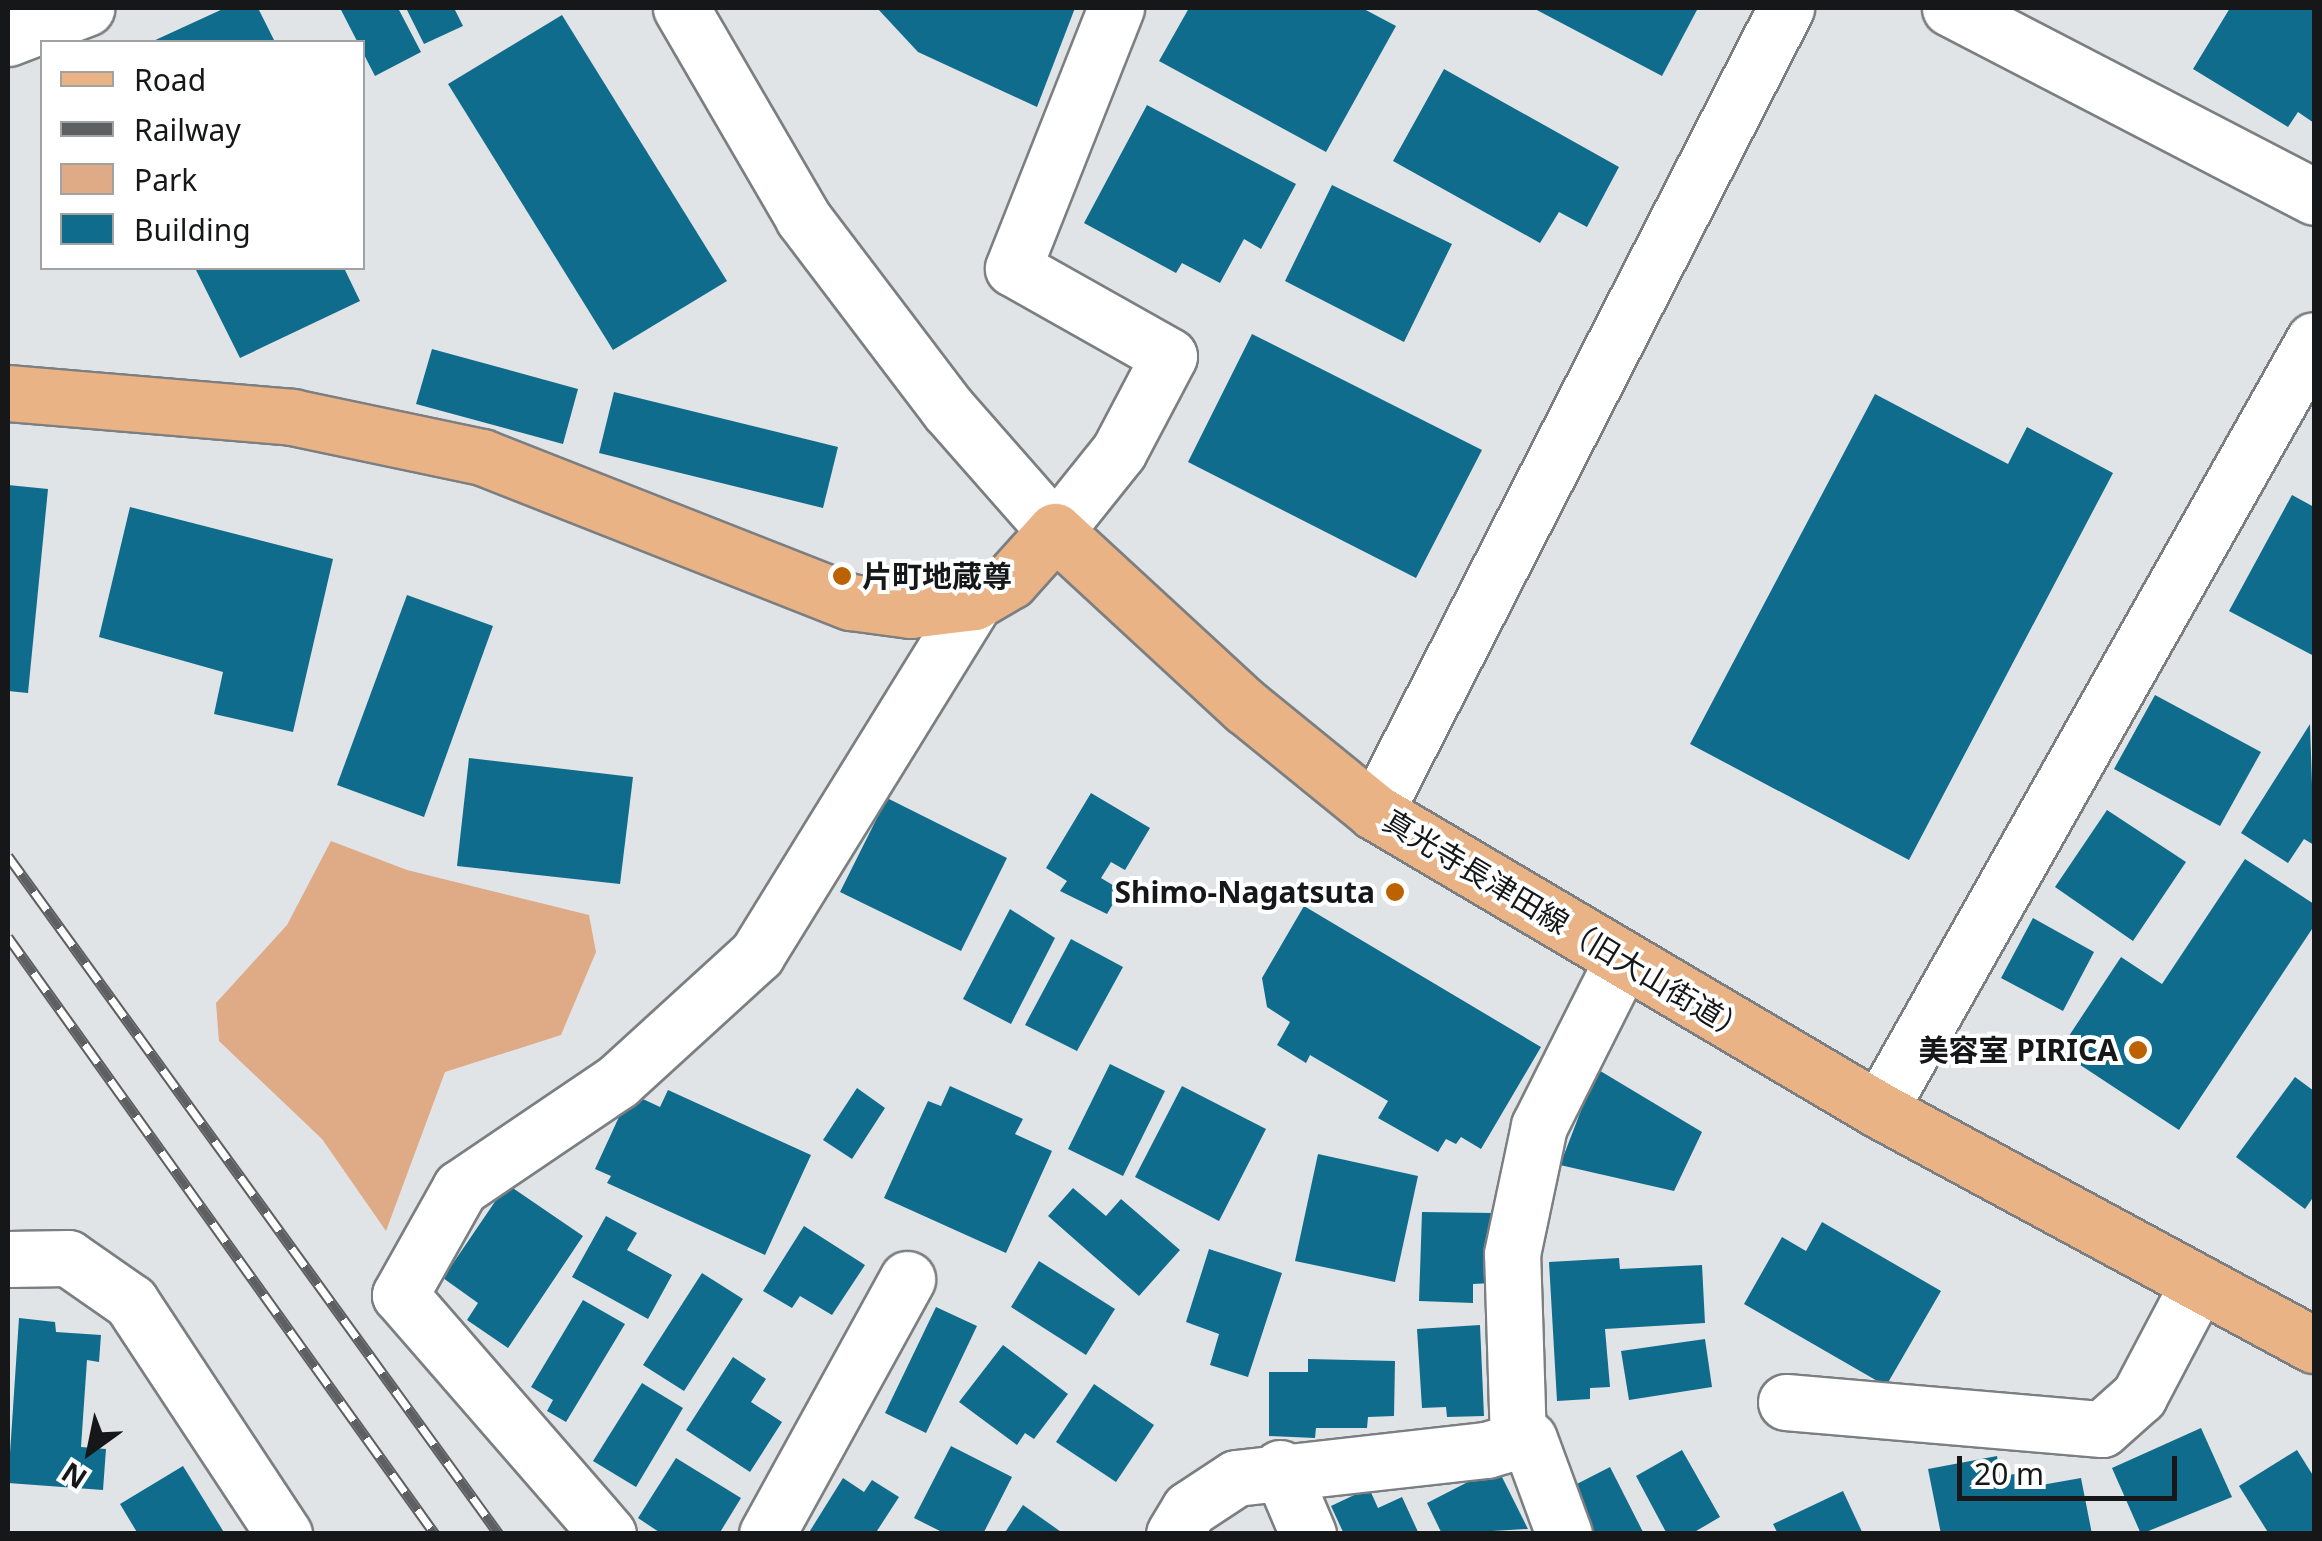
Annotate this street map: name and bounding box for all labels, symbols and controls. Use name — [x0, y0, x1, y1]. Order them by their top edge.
legend — [40, 40, 365, 270]
text: Road — [134, 59, 206, 100]
text: Railway — [134, 109, 241, 150]
text: Park — [134, 159, 197, 200]
text: Building — [134, 209, 251, 250]
place label: 片町地蔵尊 — [862, 558, 1012, 594]
marker: 片町地蔵尊 — [831, 565, 853, 587]
street label: 真光寺長津田線（旧大山街道） — [1377, 802, 1755, 1050]
place label: Shimo-Nagatsuta — [1115, 874, 1375, 910]
marker: Shimo-Nagatsuta — [1384, 881, 1406, 903]
place label: 美容室 PIRICA — [1919, 1032, 2118, 1068]
marker: 美容室 PIRICA — [2127, 1039, 2149, 1061]
north arrow — [40, 1401, 140, 1501]
scale bar — [1962, 1436, 2182, 1498]
text: 20 m — [1974, 1453, 2044, 1494]
text: N — [54, 1454, 94, 1498]

